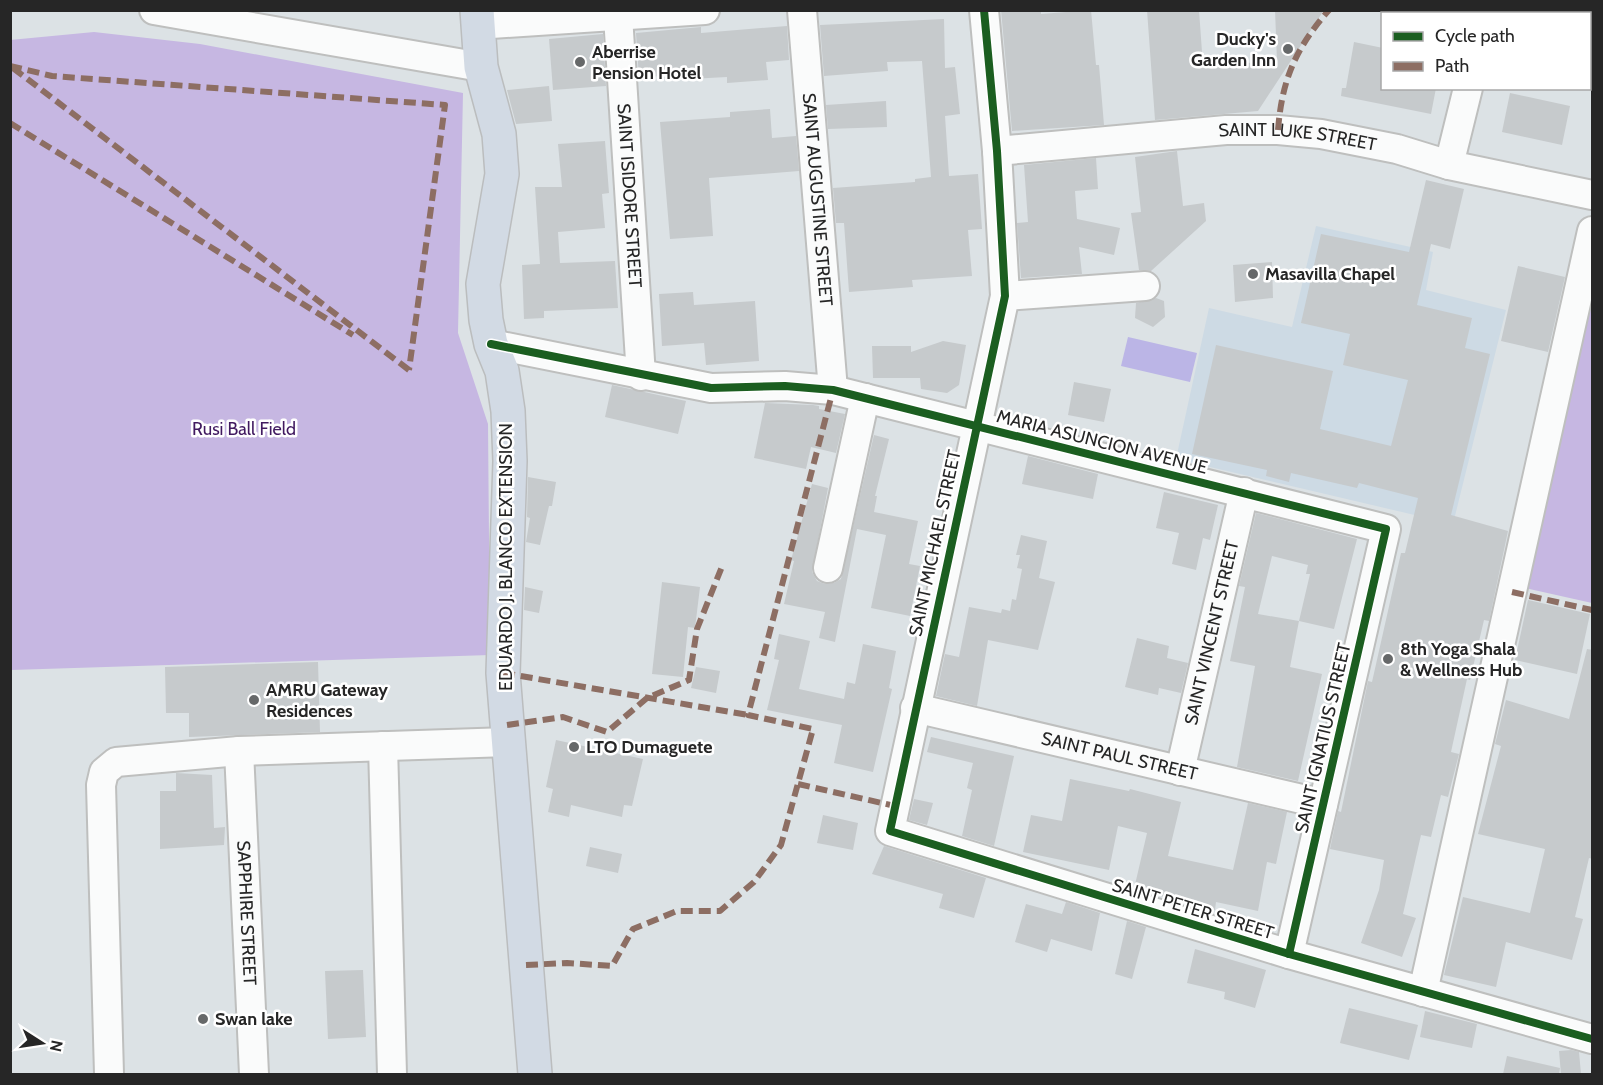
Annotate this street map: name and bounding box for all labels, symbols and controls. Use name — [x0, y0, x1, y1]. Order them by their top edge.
legend — [1381, 12, 1591, 90]
text: Cycle path — [1435, 25, 1515, 47]
place label: Ducky's Garden Inn — [1191, 28, 1276, 71]
place label: Aberrise Pension Hotel — [592, 41, 701, 84]
marker: Ducky's Garden Inn — [1281, 42, 1295, 56]
marker: Aberrise Pension Hotel — [573, 55, 587, 69]
text: Path — [1435, 55, 1469, 77]
street label: SAINT AUGUSTINE STREET — [798, 92, 837, 307]
street label: SAINT ISIDORE STREET — [613, 103, 646, 289]
street label: SAINT LUKE STREET — [1218, 119, 1379, 156]
place label: Masavilla Chapel — [1265, 263, 1395, 285]
marker: Masavilla Chapel — [1246, 267, 1260, 281]
street label: MARIA ASUNCION AVENUE — [994, 405, 1210, 479]
park label: Rusi Ball Field — [192, 418, 296, 440]
street label: EDUARDO J. BLANCO EXTENSION — [495, 423, 517, 691]
street label: SAINT MICHAEL STREET — [904, 447, 966, 638]
street label: SAINT VINCENT STREET — [1180, 538, 1244, 727]
place label: 8th Yoga Shala & Wellness Hub — [1400, 638, 1522, 681]
street label: SAINT IGNATIUS STREET — [1290, 640, 1356, 835]
marker: 8th Yoga Shala & Wellness Hub — [1381, 652, 1395, 666]
place label: AMRU Gateway Residences — [266, 679, 388, 722]
marker: AMRU Gateway Residences — [247, 693, 261, 707]
street label: SAINT PAUL STREET — [1039, 727, 1200, 785]
place label: LTO Dumaguete — [586, 736, 712, 758]
marker: LTO Dumaguete — [567, 740, 581, 754]
street label: SAPPHIRE STREET — [232, 840, 261, 986]
street label: SAINT PETER STREET — [1110, 874, 1277, 944]
place label: Swan lake — [215, 1008, 293, 1030]
marker: Swan lake — [196, 1012, 210, 1026]
north arrow — [12, 1013, 72, 1073]
text: N — [46, 1039, 67, 1054]

